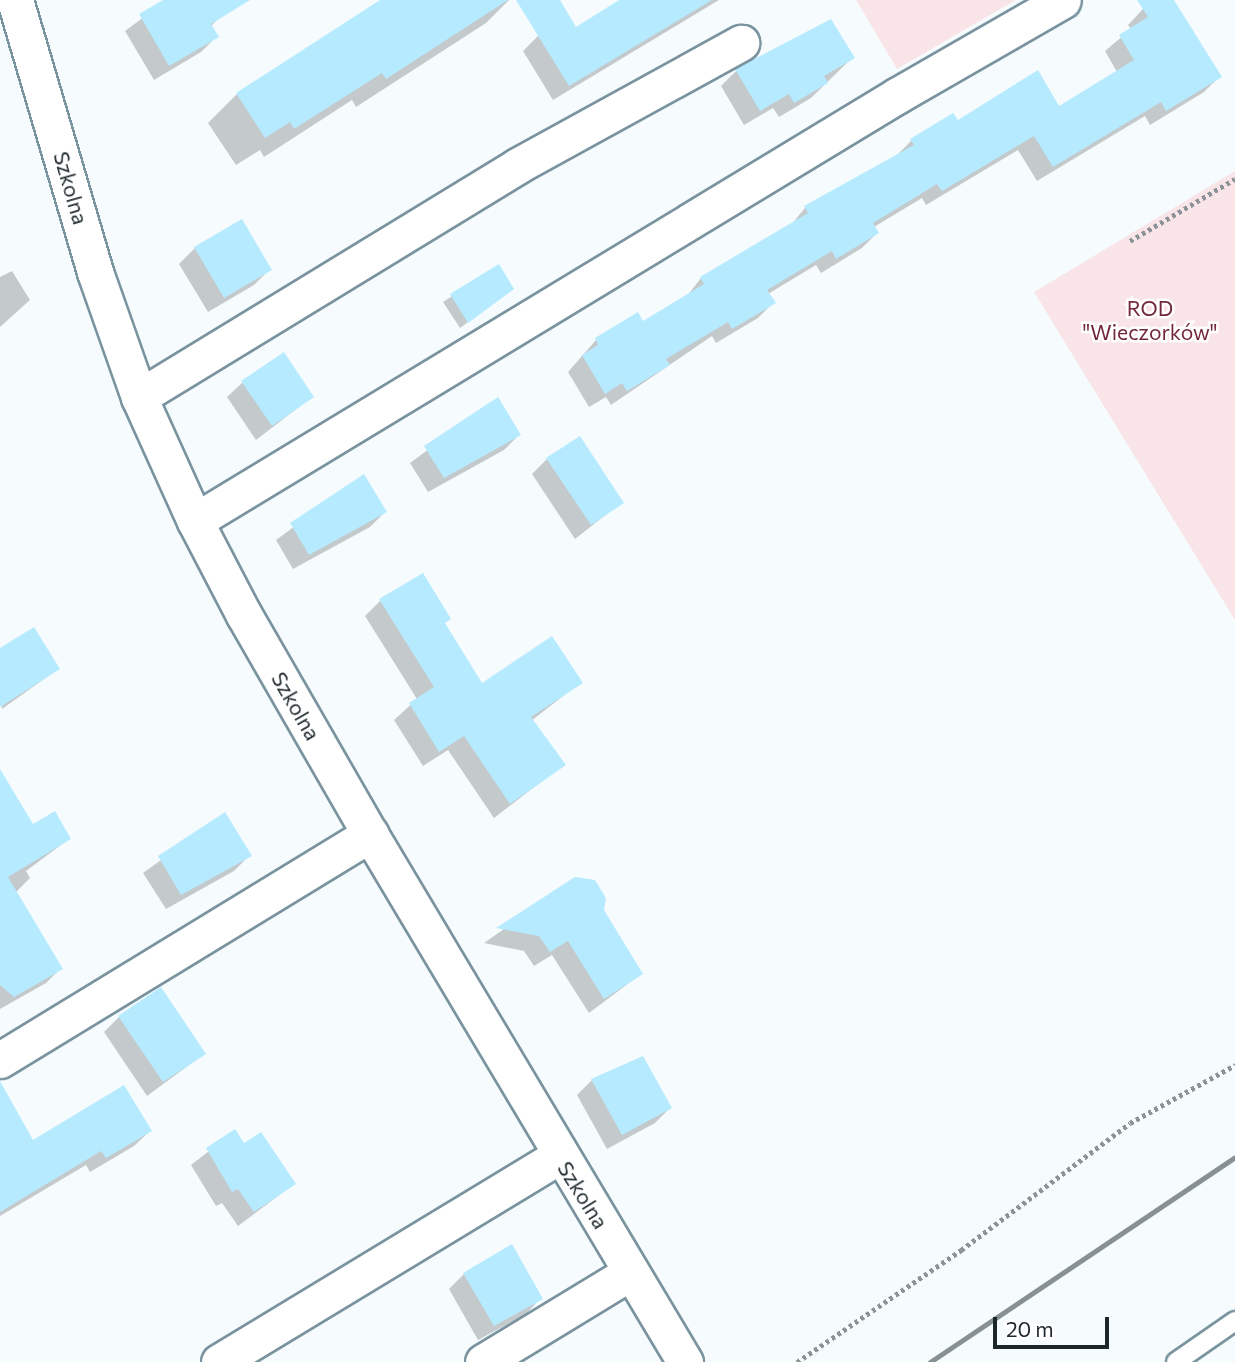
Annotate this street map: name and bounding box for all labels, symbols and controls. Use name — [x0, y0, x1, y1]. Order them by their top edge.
street label: Szkolna — [49, 149, 93, 227]
park label: ROD "Wieczorków" — [1082, 295, 1218, 345]
street label: Szkolna — [266, 667, 326, 745]
street label: Szkolna — [553, 1157, 613, 1233]
scale bar — [997, 1302, 1112, 1346]
text: 20 m — [1006, 1316, 1054, 1341]

